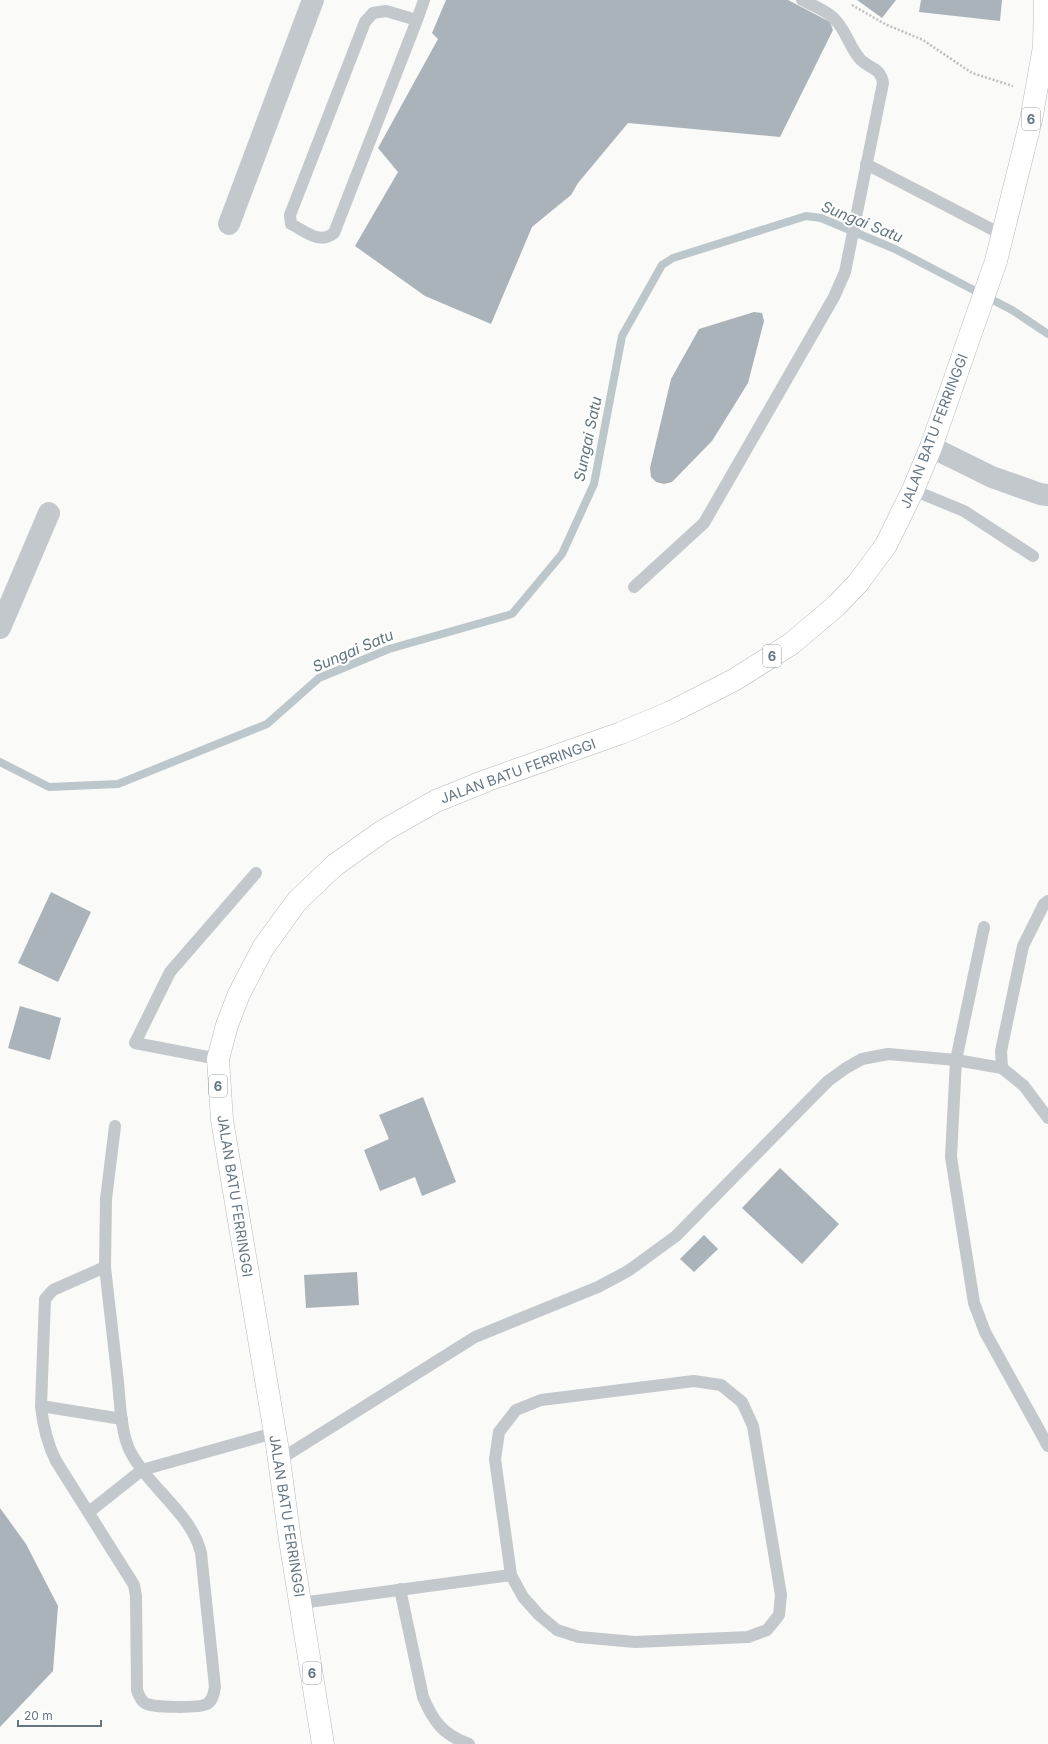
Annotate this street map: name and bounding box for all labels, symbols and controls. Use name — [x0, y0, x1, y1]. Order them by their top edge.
road number: 6 — [1022, 108, 1040, 130]
water label: Sungai Satu — [819, 197, 906, 247]
street label: JALAN BATU FERRINGGI — [896, 351, 971, 510]
water label: Sungai Satu — [569, 395, 606, 483]
water label: Sungai Satu — [309, 625, 396, 676]
road number: 6 — [763, 645, 781, 667]
street label: JALAN BATU FERRINGGI — [438, 734, 598, 807]
road number: 6 — [209, 1075, 227, 1097]
street label: JALAN BATU FERRINGGI — [214, 1114, 257, 1278]
street label: JALAN BATU FERRINGGI — [266, 1434, 309, 1598]
road number: 6 — [303, 1662, 321, 1684]
scale bar — [18, 1702, 101, 1728]
text: 20 m — [24, 1708, 53, 1723]

